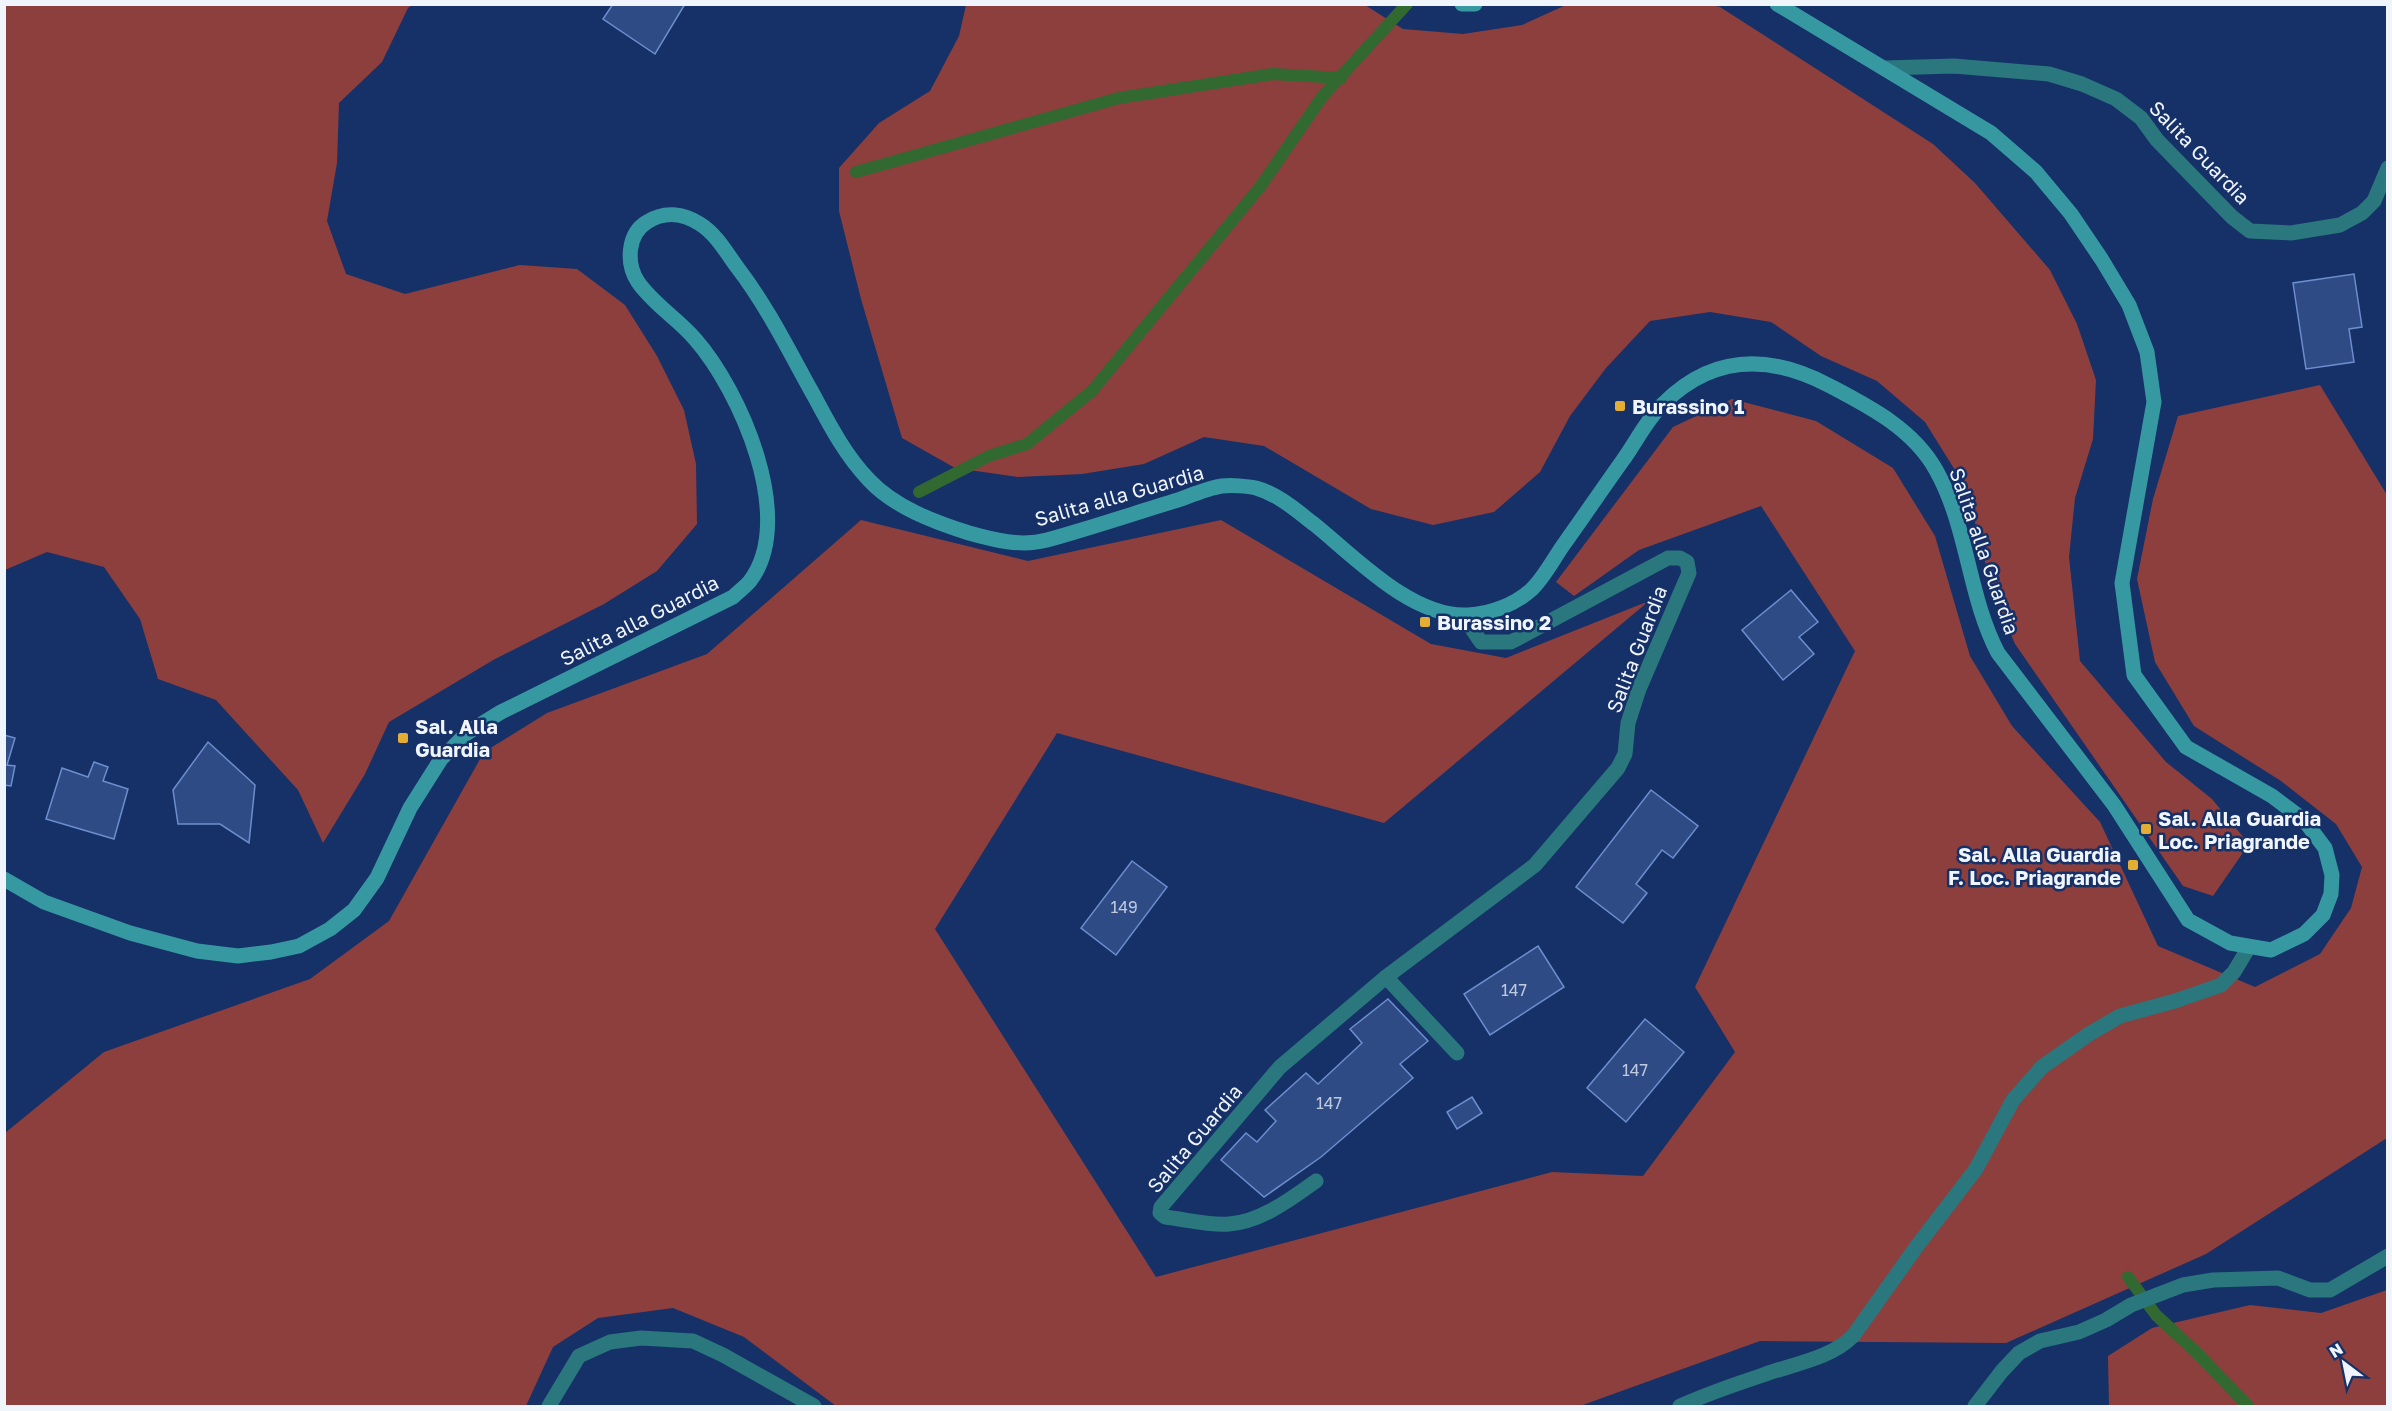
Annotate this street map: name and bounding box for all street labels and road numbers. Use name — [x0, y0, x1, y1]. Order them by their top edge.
street label: Salita Guardia — [2145, 95, 2255, 209]
street label: Salita alla Guardia — [1032, 459, 1206, 531]
street label: Salita alla Guardia — [1945, 465, 2025, 637]
street label: Salita alla Guardia — [556, 570, 722, 670]
street label: Salita Guardia — [1601, 582, 1671, 716]
street label: Salita Guardia — [1142, 1079, 1246, 1197]

